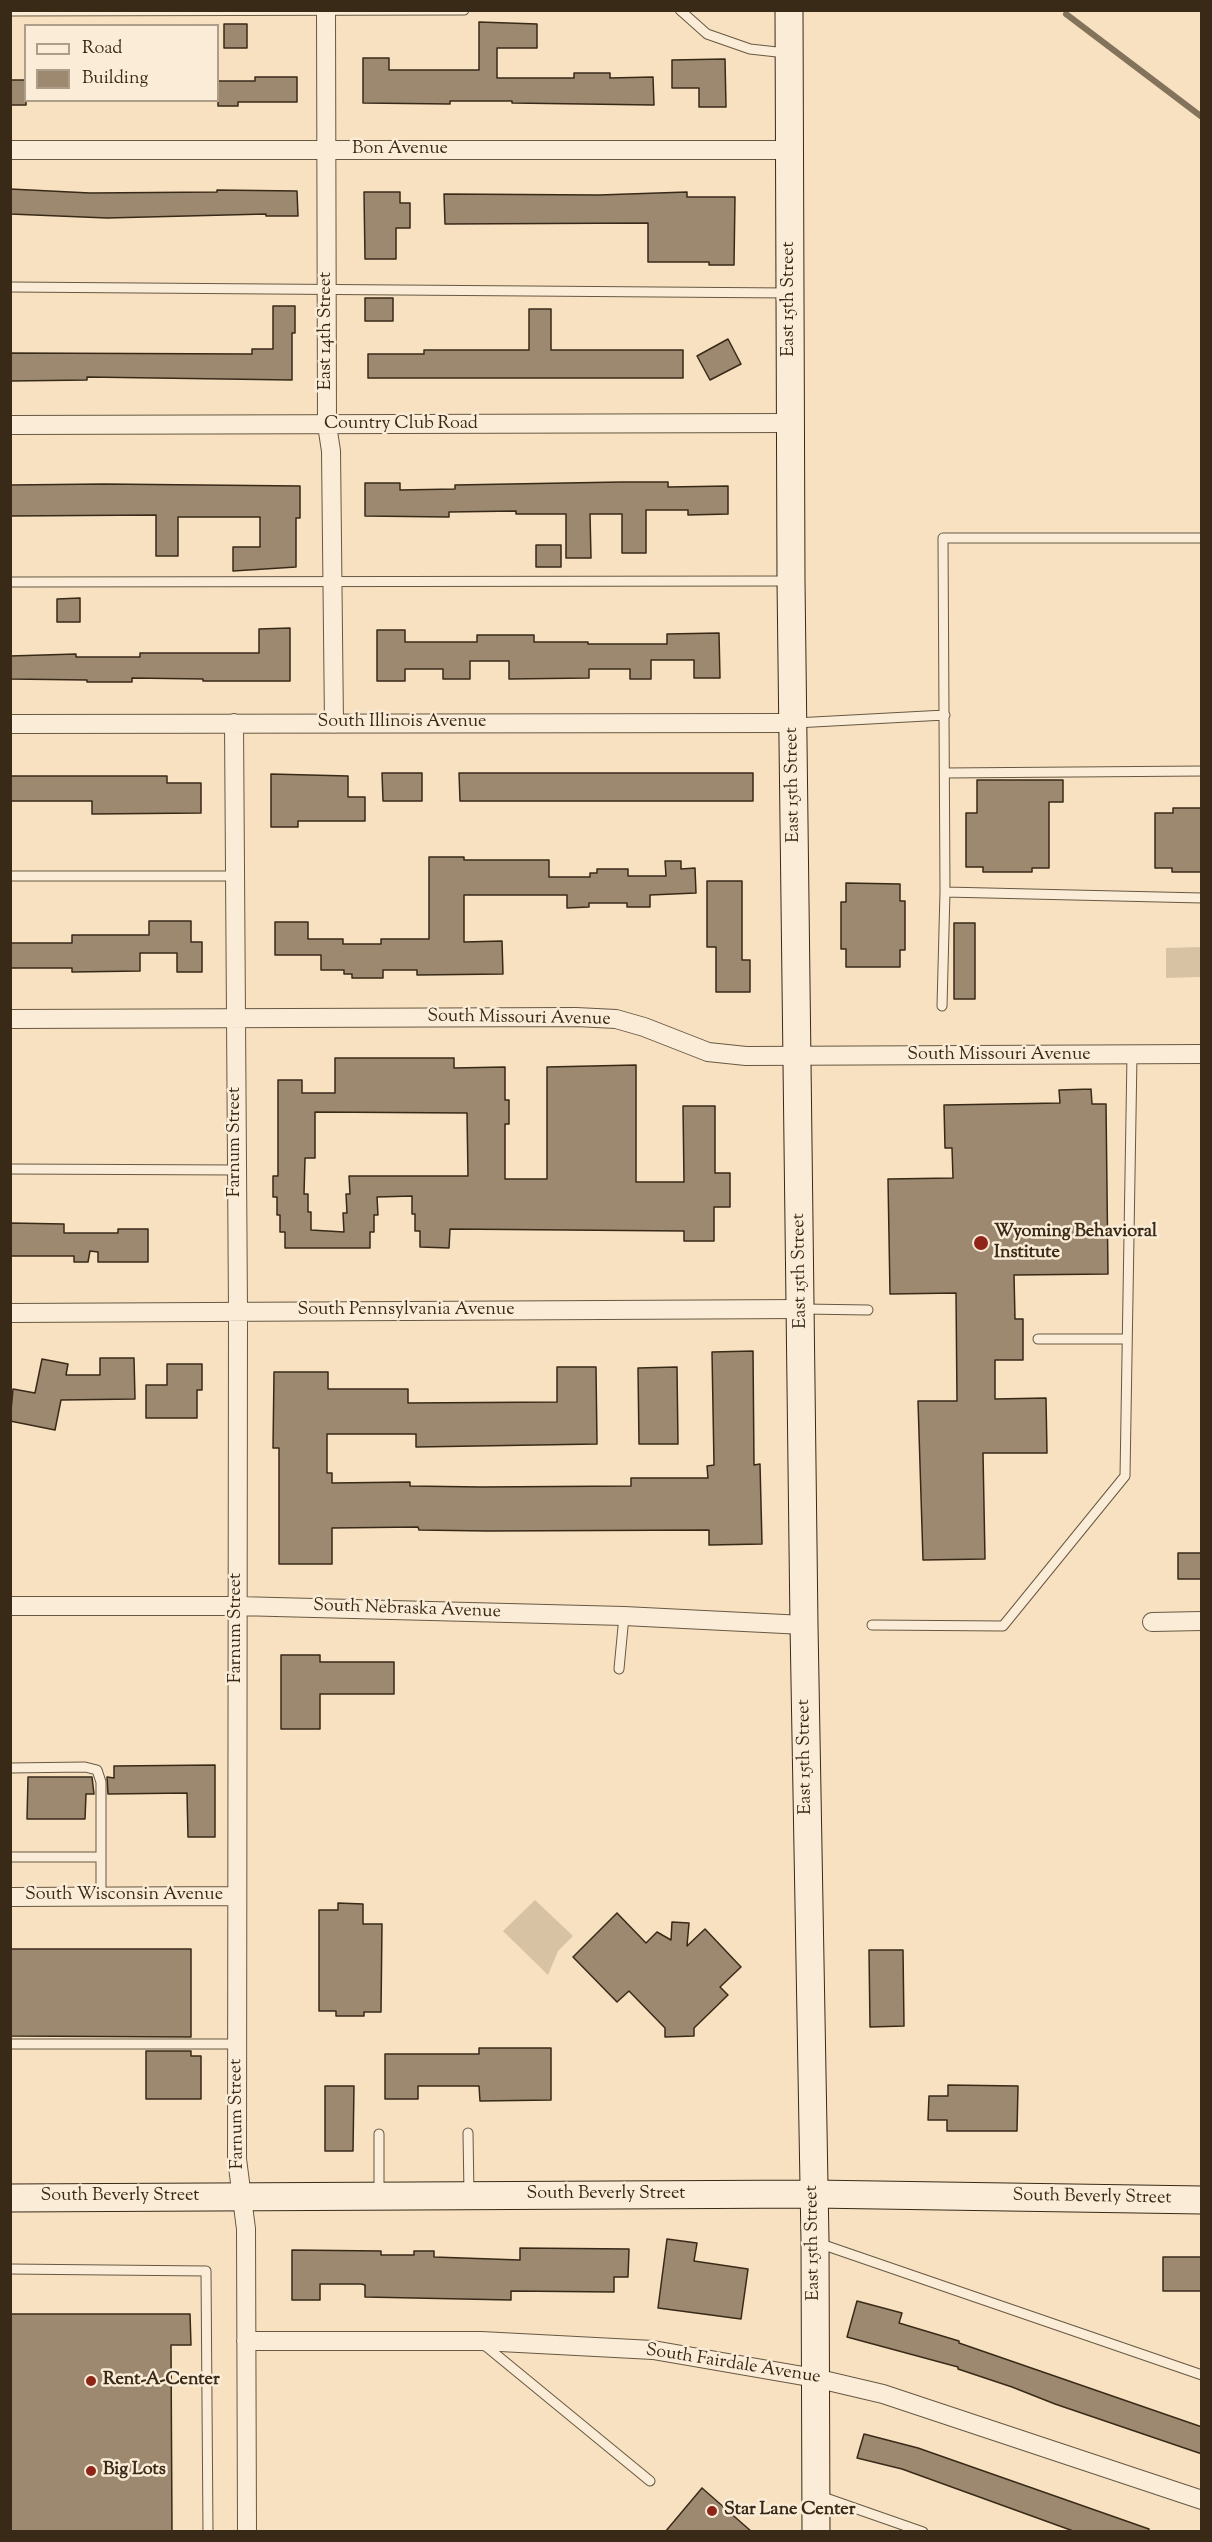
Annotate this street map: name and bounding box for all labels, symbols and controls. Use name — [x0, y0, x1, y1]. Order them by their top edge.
legend — [24, 24, 219, 102]
text: Road — [82, 36, 122, 62]
text: Building — [82, 66, 148, 92]
street label: Bon Avenue — [352, 139, 448, 161]
street label: East 15th Street — [779, 241, 801, 357]
street label: East 14th Street — [316, 272, 338, 390]
street label: Country Club Road — [324, 414, 478, 436]
street label: South Illinois Avenue — [317, 712, 487, 734]
street label: East 15th Street — [782, 727, 806, 843]
street label: South Missouri Avenue — [427, 1007, 611, 1031]
street label: South Missouri Avenue — [907, 1045, 1091, 1067]
street label: Farnum Street — [225, 1087, 247, 1197]
street label: East 15th Street — [789, 1213, 813, 1329]
place label: Wyoming Behavioral Institute — [994, 1222, 1157, 1264]
marker: Wyoming Behavioral Institute — [972, 1234, 990, 1252]
street label: South Pennsylvania Avenue — [297, 1300, 515, 1322]
street label: Farnum Street — [226, 1573, 248, 1683]
street label: South Nebraska Avenue — [313, 1596, 501, 1624]
street label: East 15th Street — [794, 1699, 818, 1815]
street label: South Wisconsin Avenue — [25, 1885, 223, 1907]
street label: Farnum Street — [226, 2059, 250, 2169]
street label: South Beverly Street — [526, 2184, 686, 2206]
street label: East 15th Street — [802, 2185, 826, 2301]
street label: South Beverly Street — [40, 2186, 200, 2208]
street label: South Beverly Street — [1012, 2186, 1172, 2210]
street label: South Fairdale Avenue — [644, 2340, 822, 2390]
place label: Rent-A-Center — [103, 2370, 220, 2392]
marker: Rent-A-Center — [84, 2374, 98, 2388]
place label: Big Lots — [103, 2460, 166, 2482]
marker: Big Lots — [84, 2464, 98, 2478]
place label: Star Lane Center — [724, 2500, 855, 2522]
marker: Star Lane Center — [705, 2504, 719, 2518]

